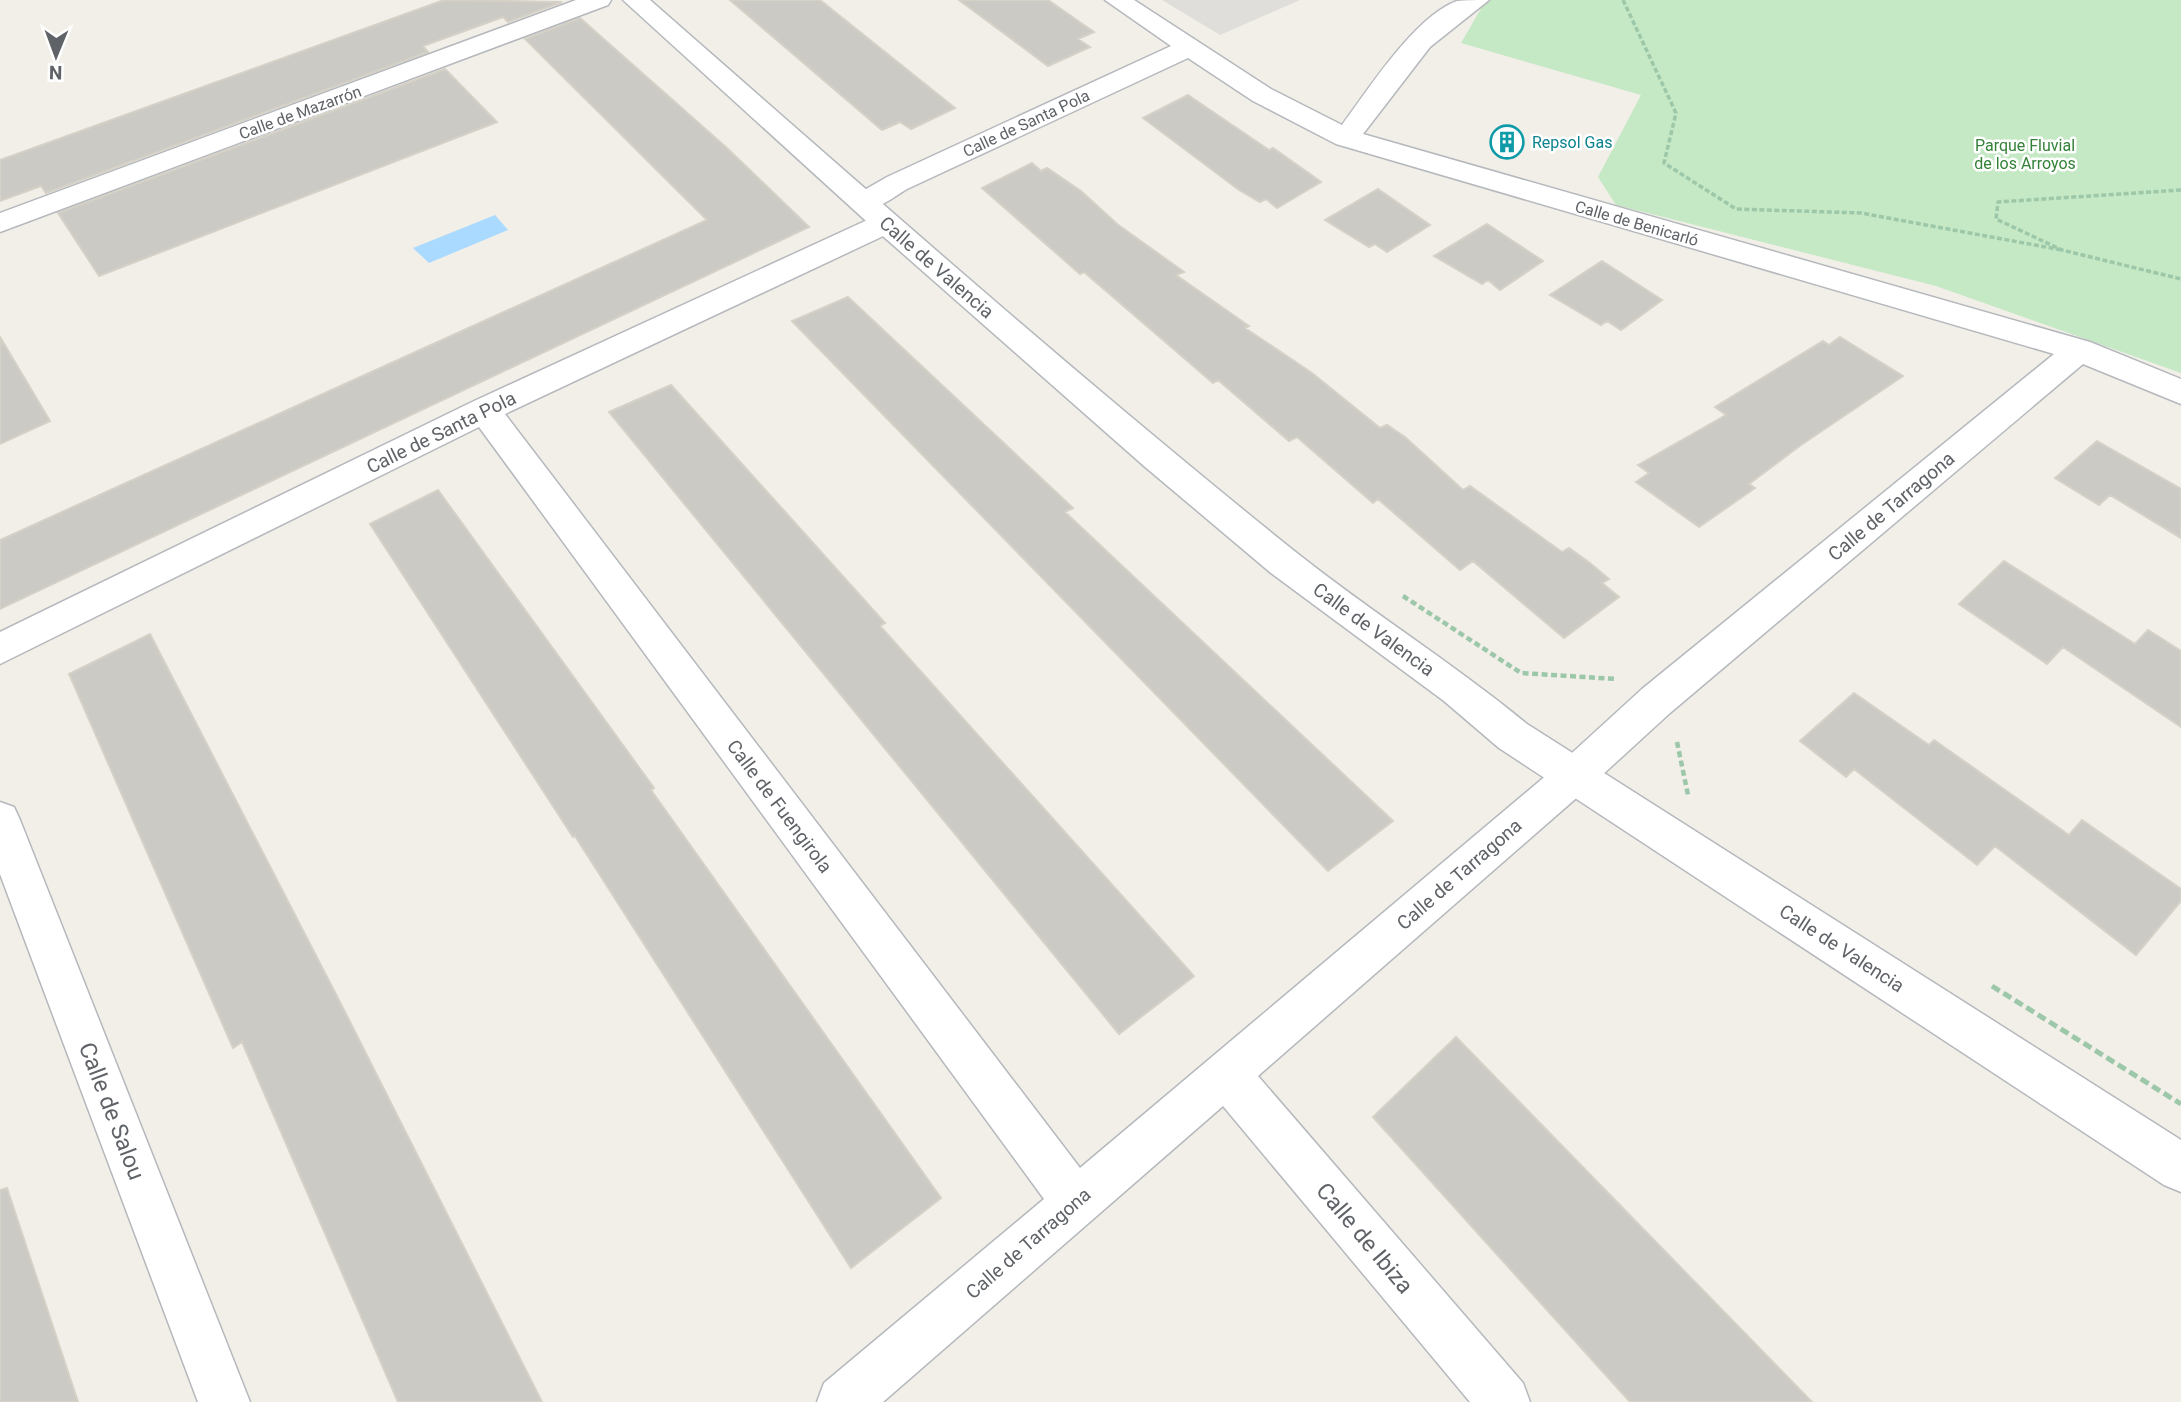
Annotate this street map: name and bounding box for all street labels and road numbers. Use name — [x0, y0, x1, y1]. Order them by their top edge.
street label: Calle de Mazarrón — [236, 82, 364, 143]
street label: Calle de Santa Pola — [960, 86, 1093, 161]
street label: Calle de Benicarló — [1573, 197, 1701, 250]
street label: Calle de Valencia — [875, 211, 999, 323]
street label: Calle de Santa Pola — [363, 386, 520, 479]
street label: Calle de Tarragona — [1824, 447, 1959, 566]
street label: Calle de Valencia — [1309, 578, 1439, 681]
street label: Calle de Fuengirola — [722, 735, 837, 877]
street label: Calle de Tarragona — [1392, 814, 1526, 935]
street label: Calle de Valencia — [1775, 899, 1909, 997]
street label: Calle de Salou — [73, 1039, 150, 1184]
street label: Calle de Ibiza — [1311, 1178, 1419, 1299]
street label: Calle de Tarragona — [961, 1183, 1095, 1304]

